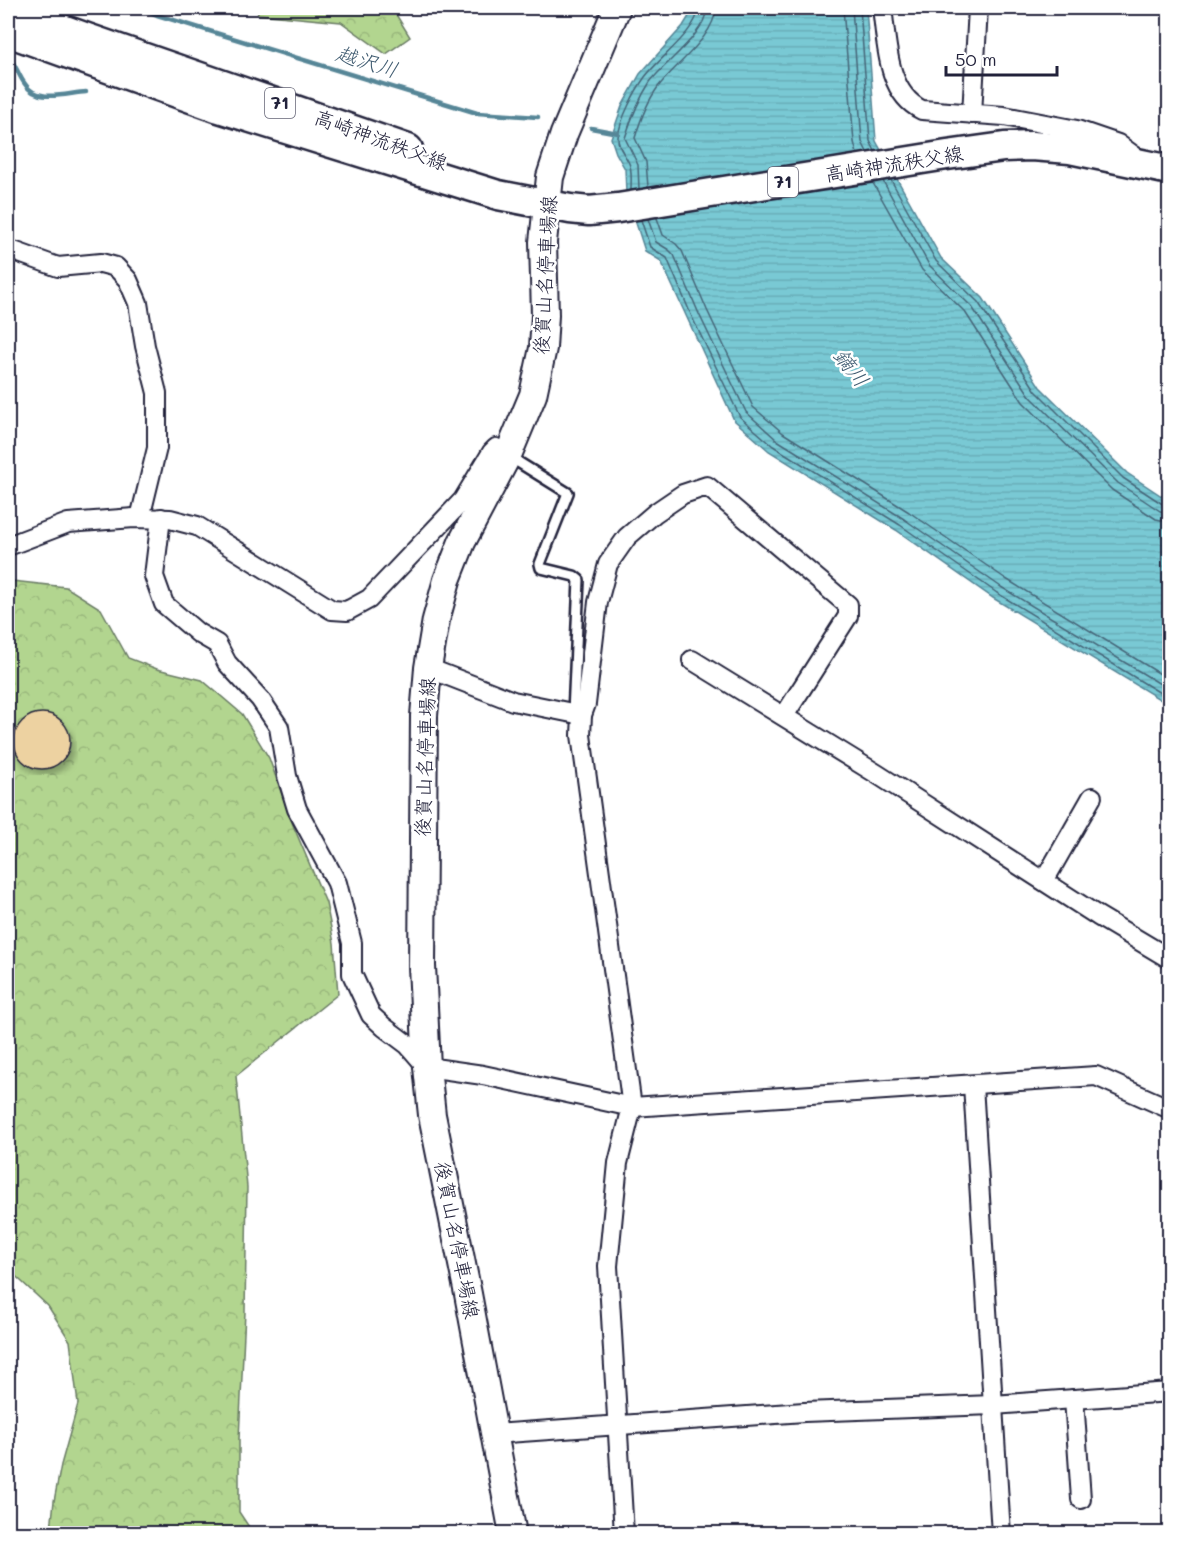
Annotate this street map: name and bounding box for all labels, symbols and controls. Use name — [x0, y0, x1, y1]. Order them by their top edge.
water label: 越沢川 — [332, 38, 402, 83]
scale bar — [946, 39, 1057, 77]
text: 50 m — [955, 47, 997, 71]
road number: 71 — [265, 88, 295, 118]
street label: 高崎神流秩父線 — [311, 103, 452, 175]
street label: 高崎神流秩父線 — [823, 139, 965, 187]
road number: 71 — [768, 167, 798, 197]
street label: 後賀山名停車場線 — [527, 194, 561, 356]
water label: 鏑川 — [829, 342, 876, 392]
street label: 後賀山名停車場線 — [408, 677, 440, 837]
street label: 後賀山名停車場線 — [430, 1159, 486, 1321]

